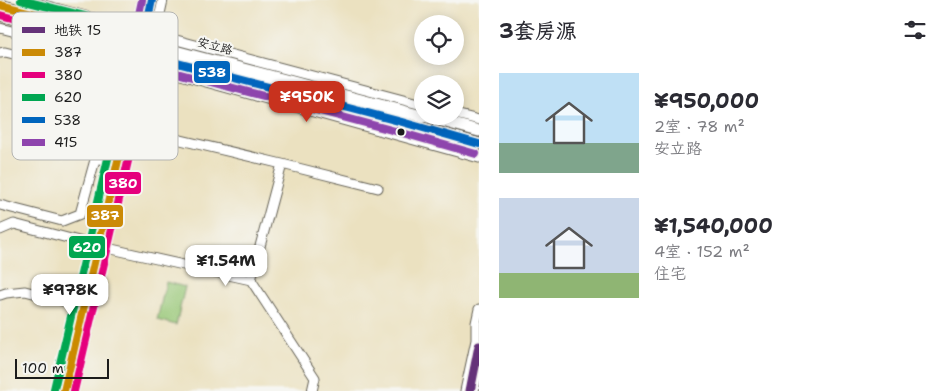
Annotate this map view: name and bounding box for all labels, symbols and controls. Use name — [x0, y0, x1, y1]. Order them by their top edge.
legend — [12, 12, 178, 160]
map controls — [414, 15, 464, 125]
button: locate — [414, 15, 464, 65]
icon: filters — [901, 16, 929, 44]
text: 3套房源 — [499, 17, 577, 45]
text: 地铁 15 — [54, 21, 101, 39]
street label: 安立路 — [196, 34, 234, 58]
text: 387 — [54, 43, 82, 61]
line badge: 538 — [193, 60, 231, 84]
text: 538 — [198, 63, 226, 81]
text: 380 — [54, 66, 83, 84]
button: layers — [414, 75, 464, 125]
pin: ¥950K — [272, 80, 342, 123]
text: ¥950K — [280, 86, 334, 107]
text: ¥950,000 — [654, 87, 759, 115]
text: 620 — [54, 88, 82, 106]
icon: home — [539, 93, 599, 153]
text: 538 — [54, 111, 81, 129]
text: 2室 · 78 m² — [654, 116, 745, 137]
unlabelled marker — [396, 127, 406, 137]
text: 415 — [54, 133, 77, 151]
text: 安立路 — [654, 138, 702, 159]
line badge: 380 — [104, 171, 142, 195]
text: 380 — [108, 174, 138, 192]
line badge: 387 — [86, 204, 124, 228]
text: 387 — [90, 206, 120, 224]
text: ¥1,540,000 — [654, 212, 773, 240]
icon: home — [539, 218, 599, 278]
line badge: 620 — [68, 235, 106, 259]
text: 620 — [73, 238, 102, 256]
text: 4室 · 152 m² — [654, 241, 750, 262]
pin: ¥1.54M — [185, 244, 267, 287]
text: ¥1.54M — [196, 250, 256, 271]
text: 住宅 — [654, 263, 686, 284]
pin: ¥978K — [35, 274, 105, 316]
text: ¥978K — [42, 279, 98, 300]
scale bar — [15, 356, 109, 379]
text: 100 m — [22, 359, 64, 377]

